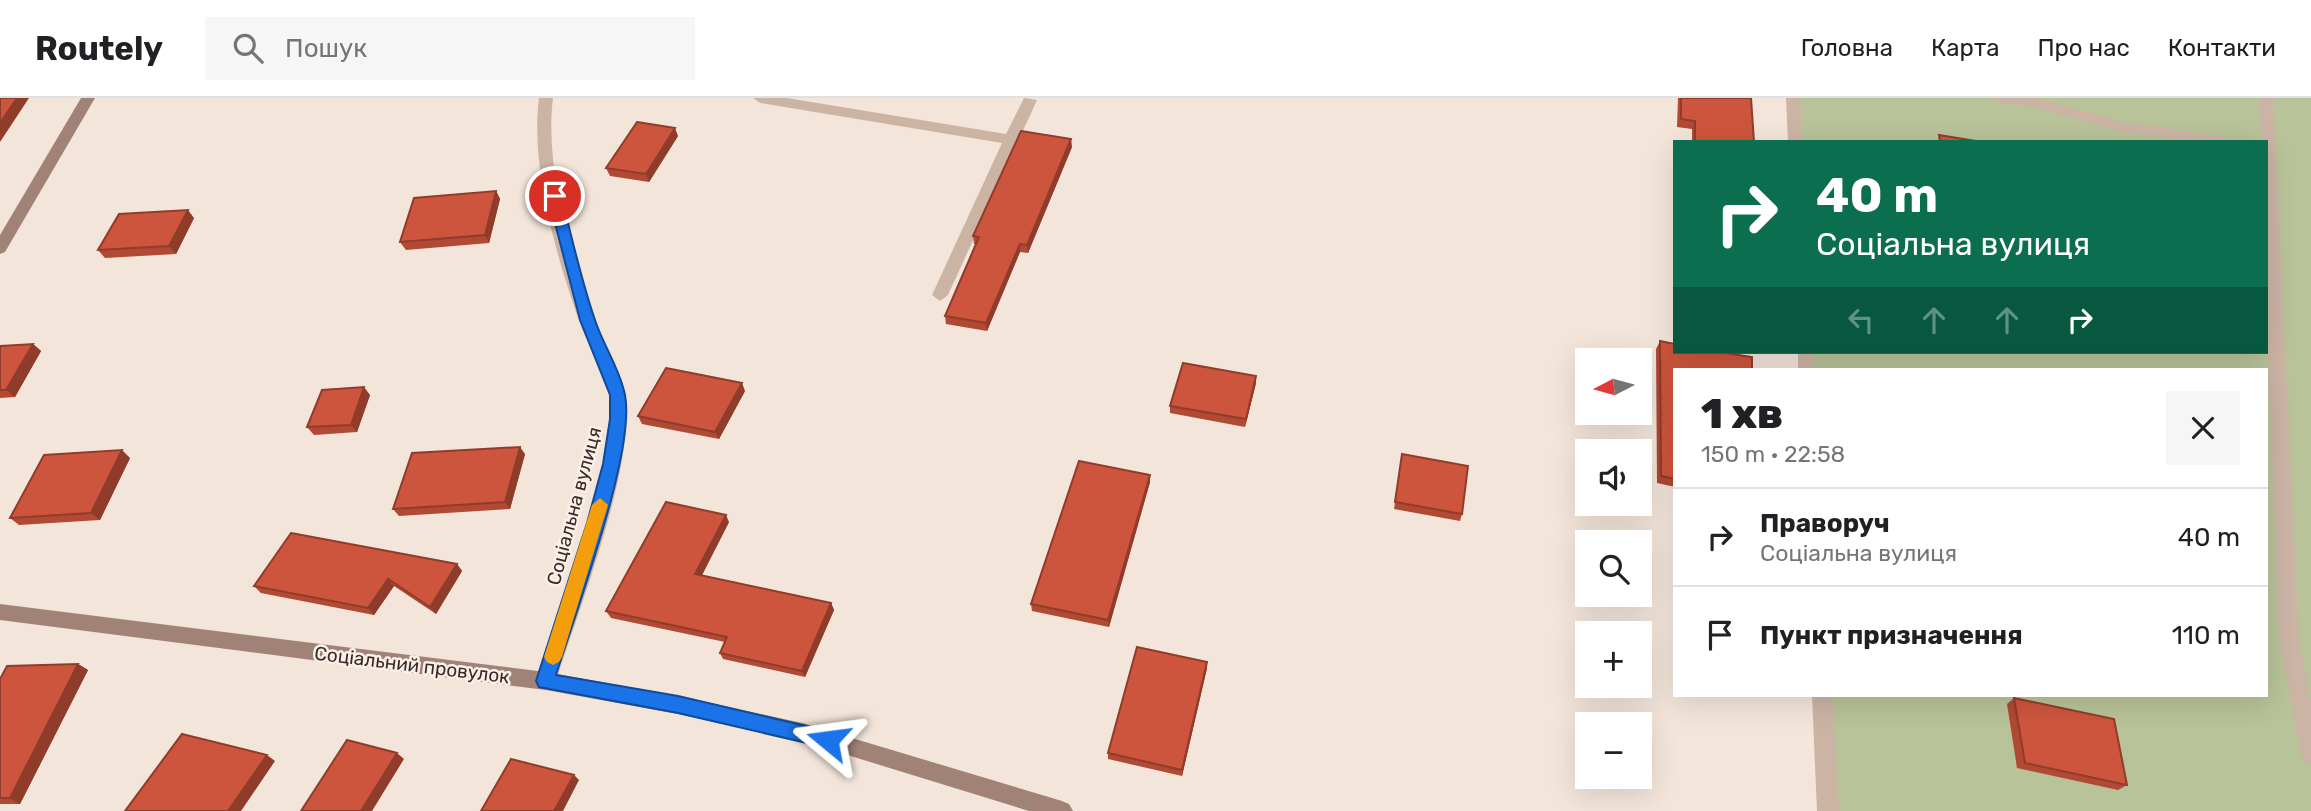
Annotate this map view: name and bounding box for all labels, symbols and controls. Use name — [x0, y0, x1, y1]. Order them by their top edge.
search box — [205, 17, 695, 80]
text: Routely — [35, 29, 163, 68]
icon: search — [229, 29, 267, 67]
text: Пошук — [285, 33, 367, 64]
text: Головна — [1801, 34, 1893, 62]
text: Карта — [1931, 34, 1999, 62]
text: Про нас — [2037, 34, 2130, 62]
text: Контакти — [2168, 34, 2276, 62]
pin — [525, 166, 585, 226]
text: 40 m — [1816, 166, 1938, 224]
icon: right — [1701, 168, 1792, 259]
icon: arrive — [536, 177, 574, 215]
text: Соціальна вулиця — [1816, 225, 2090, 263]
icon: left — [1842, 301, 1880, 339]
icon: ahead — [1915, 301, 1953, 339]
icon: ahead — [1988, 301, 2026, 339]
icon: right — [2061, 301, 2099, 339]
north arrow — [1575, 348, 1652, 425]
map controls — [1575, 348, 1652, 789]
text: 1 хв — [1701, 389, 1783, 439]
button: close — [2166, 391, 2240, 465]
street label: Соціальна вулиця — [542, 424, 606, 588]
button: sound — [1575, 439, 1652, 516]
text: 150 m · 22:58 — [1701, 440, 1845, 468]
text: Праворуч — [1760, 508, 1890, 539]
icon: right — [1701, 518, 1739, 556]
text: 40 m — [2178, 522, 2240, 553]
button: search — [1575, 530, 1652, 607]
text: Соціальна вулиця — [1760, 539, 1957, 567]
icon: arrive — [1701, 616, 1739, 654]
text: Пункт призначення — [1760, 620, 2023, 651]
text: 110 m — [2172, 620, 2240, 651]
button: + — [1575, 621, 1652, 698]
street label: Соціальний провулок — [313, 642, 511, 688]
position arrow — [791, 703, 865, 777]
button: − — [1575, 712, 1652, 789]

